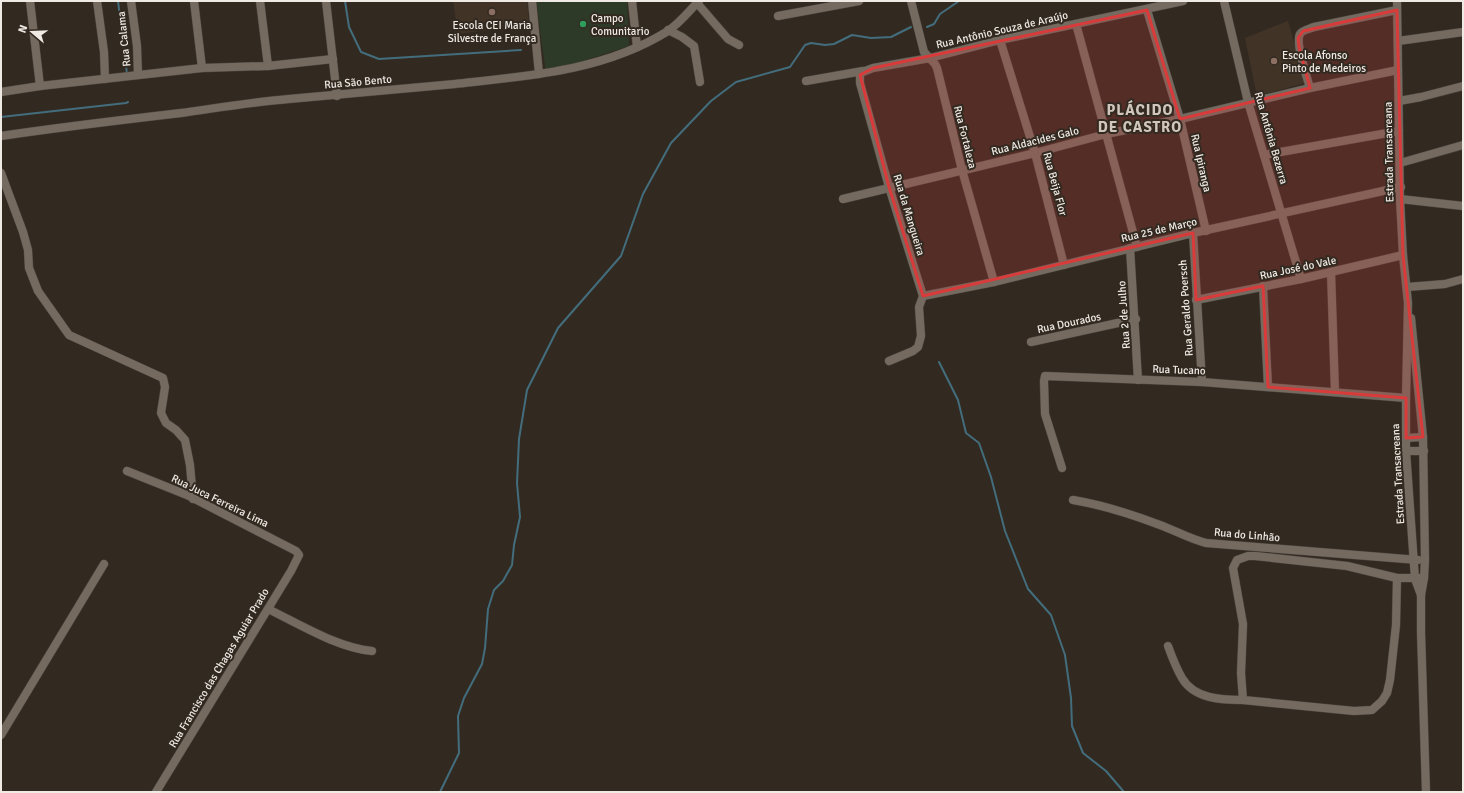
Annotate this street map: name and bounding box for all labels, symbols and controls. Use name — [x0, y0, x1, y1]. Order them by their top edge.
marker: Escola CEI Maria Silvestre de França — [487, 7, 497, 17]
street label: Rua Antônio Souza de Araújo — [935, 8, 1070, 52]
street label: Rua Calama — [115, 10, 133, 67]
north arrow — [12, 12, 52, 52]
place label: Campo Comunitario — [591, 12, 650, 38]
place label: Escola CEI Maria Silvestre de França — [448, 19, 537, 45]
marker: Campo Comunitario — [578, 19, 588, 29]
text: N — [16, 23, 30, 35]
place label: Escola Afonso Pinto de Medeiros — [1282, 49, 1366, 75]
marker: Escola Afonso Pinto de Medeiros — [1269, 56, 1279, 66]
street label: Rua São Bento — [324, 73, 393, 91]
street label: Rua Antônia Bezerra — [1252, 90, 1291, 186]
district label: PLÁCIDO DE CASTRO — [1098, 100, 1182, 136]
street label: Estrada Transacreana — [1382, 101, 1396, 202]
street label: Rua Fortaleza — [951, 104, 979, 170]
street label: Rua Aldacides Galo — [990, 124, 1080, 158]
street label: Rua Ipiranga — [1188, 133, 1214, 194]
street label: Rua Beija Flor — [1040, 151, 1070, 217]
street label: Rua da Mangueira — [890, 173, 928, 258]
street label: Rua 25 de Março — [1120, 215, 1199, 245]
street label: Rua José do Vale — [1259, 254, 1337, 282]
street label: Rua Geraldo Poersch — [1176, 259, 1196, 357]
street label: Rua 2 de Julho — [1115, 280, 1133, 350]
street label: Rua Dourados — [1036, 310, 1102, 336]
street label: Rua Tucano — [1152, 363, 1206, 377]
street label: Estrada Transacreana — [1389, 423, 1407, 525]
street label: Rua Juca Ferreira Lima — [169, 472, 271, 530]
street label: Rua do Linhão — [1213, 526, 1281, 544]
street label: Rua Francisco das Chagas Aguiar Prado — [166, 586, 272, 750]

